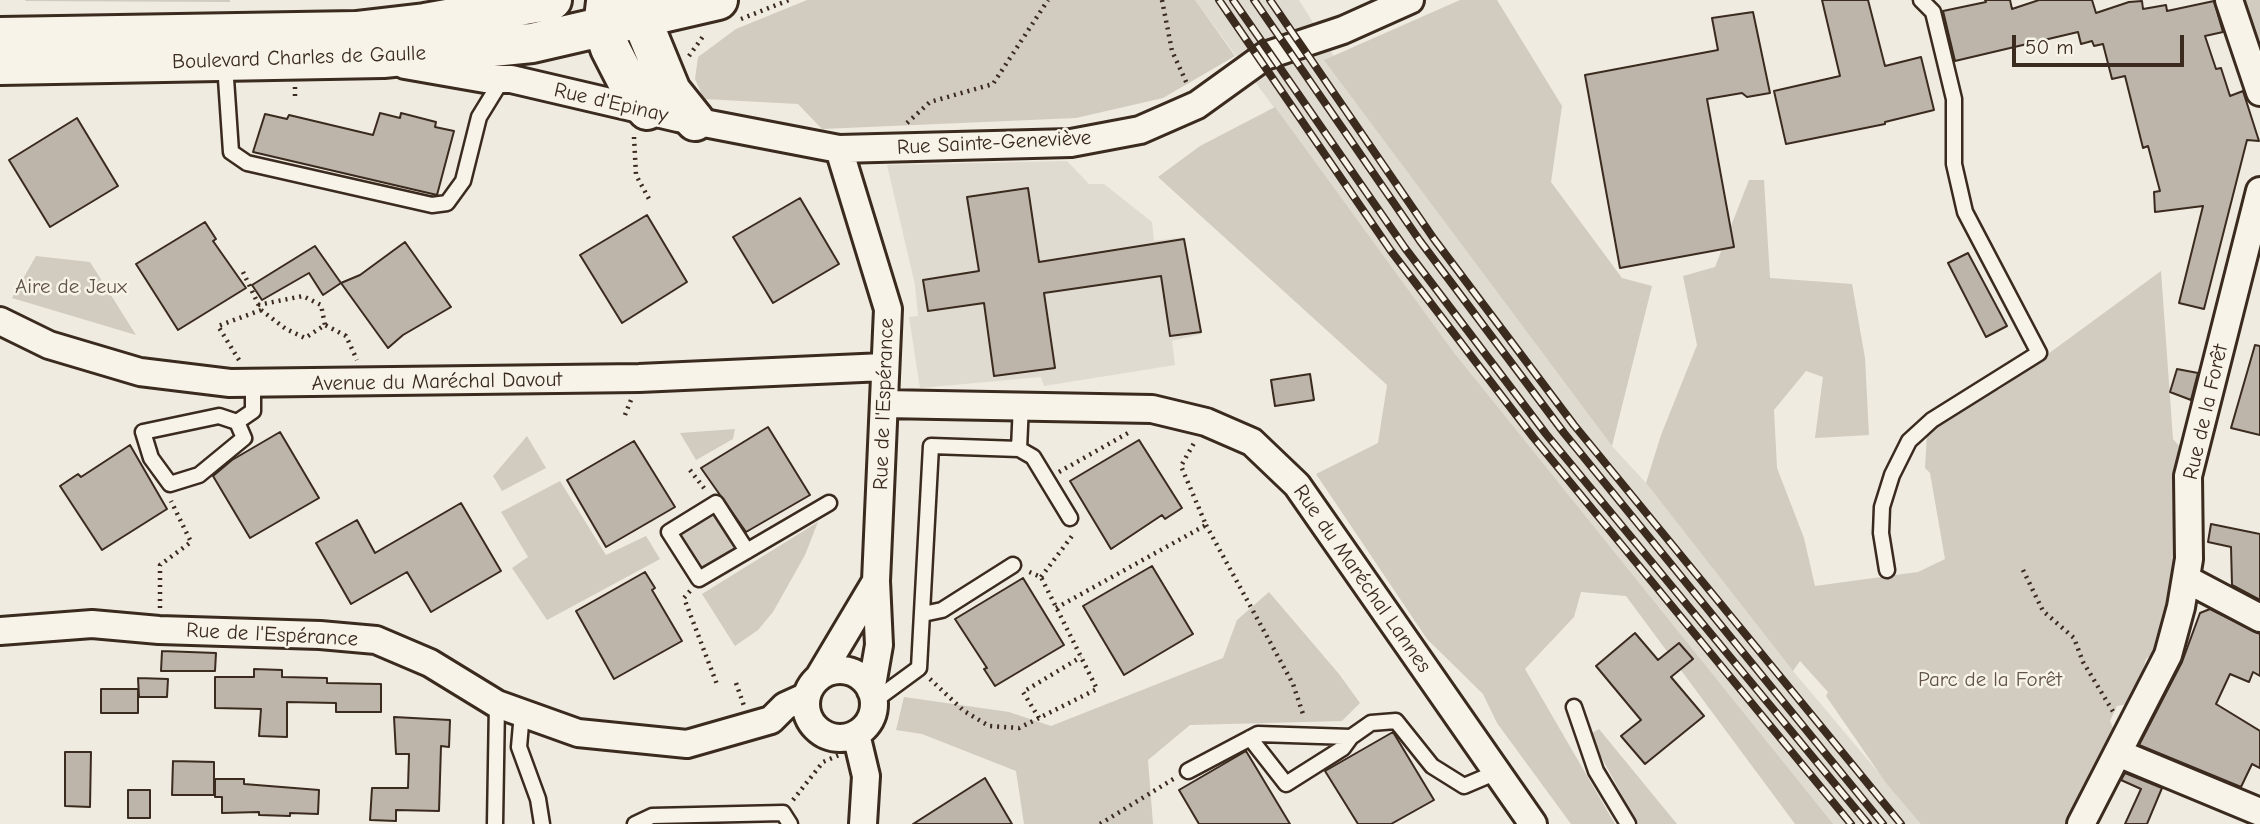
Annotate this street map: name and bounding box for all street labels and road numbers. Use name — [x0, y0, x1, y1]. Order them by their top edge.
street label: Boulevard Charles de Gaulle — [172, 41, 426, 75]
street label: Rue d'Epinay — [551, 78, 671, 128]
street label: Rue Sainte-Geneviève — [896, 125, 1092, 161]
street label: Rue de l'Espérance — [868, 317, 900, 491]
street label: Rue de la Forêt — [2178, 342, 2234, 482]
street label: Avenue du Maréchal Davout — [312, 367, 562, 397]
street label: Rue du Maréchal Lannes — [1288, 480, 1436, 678]
street label: Rue de l'Espérance — [185, 618, 359, 652]

